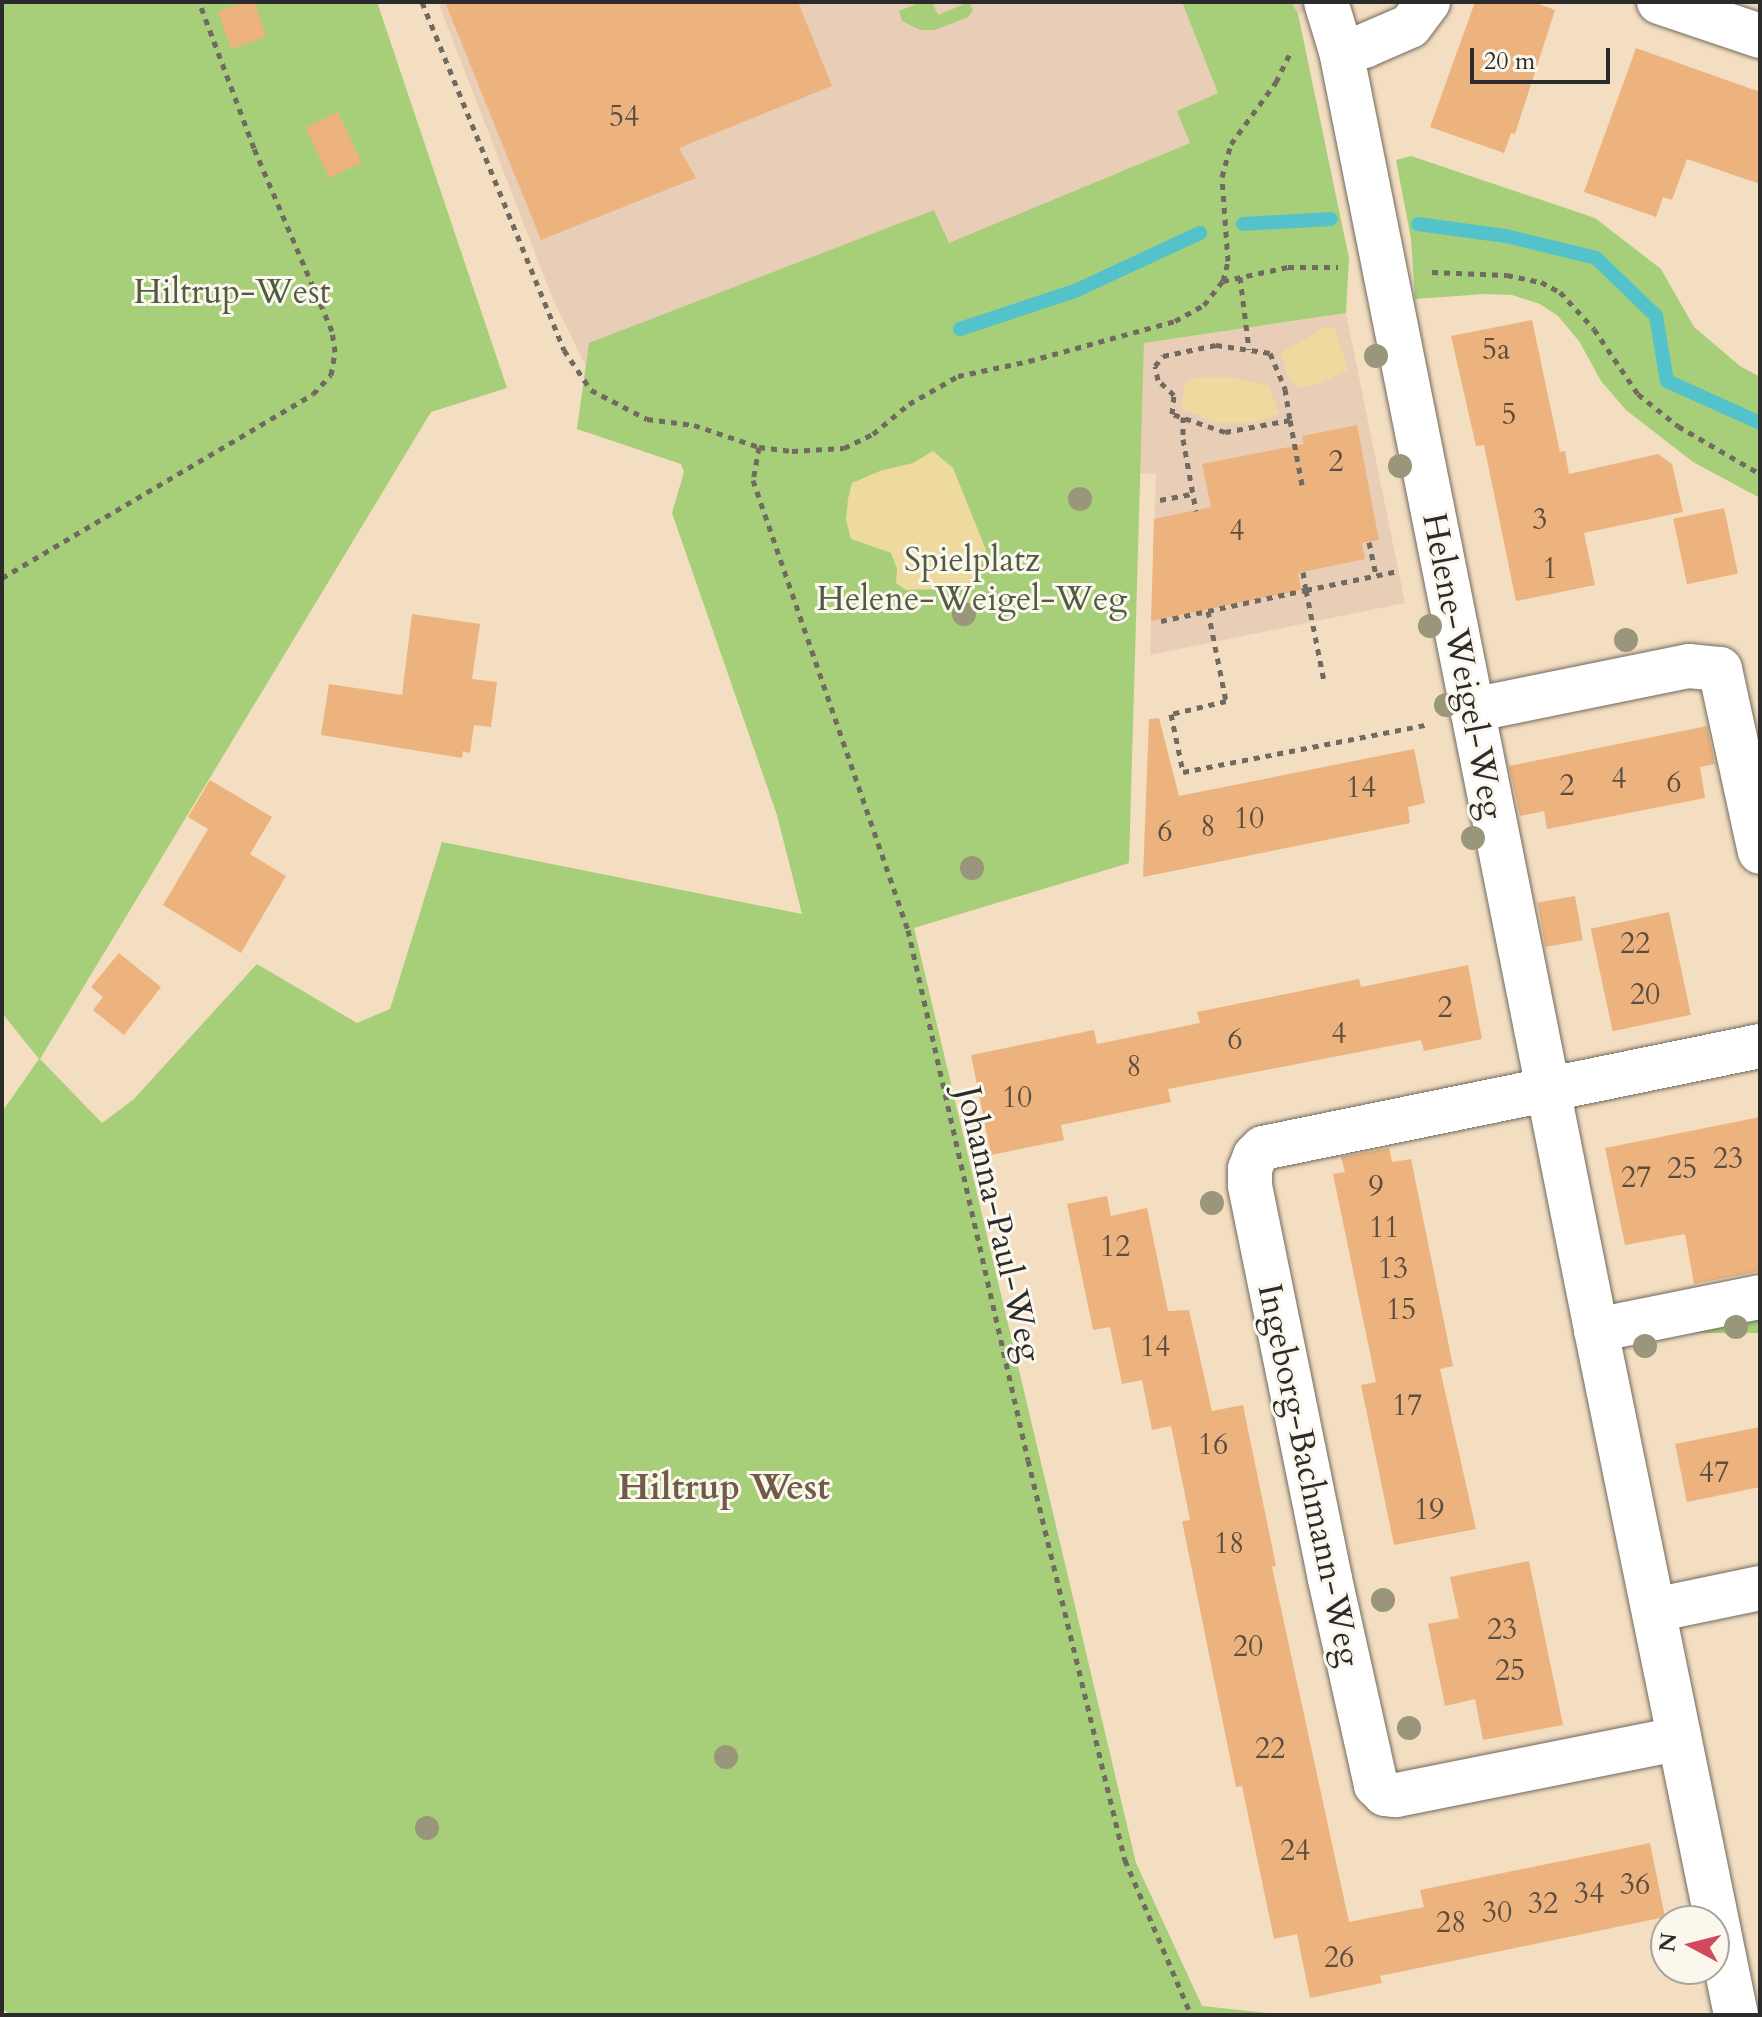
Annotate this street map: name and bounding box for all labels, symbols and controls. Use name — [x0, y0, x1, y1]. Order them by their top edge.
scale bar — [1474, 32, 1614, 82]
text: 20 m — [1484, 45, 1535, 78]
house number: 54 — [609, 99, 639, 135]
park label: Hiltrup-West — [134, 273, 330, 313]
house number: 5a — [1482, 332, 1510, 368]
house number: 5 — [1501, 397, 1517, 433]
house number: 2 — [1328, 444, 1344, 480]
house number: 3 — [1532, 502, 1548, 538]
street label: Helene-Weigel-Weg — [1413, 510, 1513, 822]
house number: 4 — [1229, 513, 1245, 549]
park label: Spielplatz Helene-Weigel-Weg — [817, 540, 1127, 620]
house number: 1 — [1542, 551, 1558, 587]
house number: 4 — [1611, 761, 1627, 797]
house number: 6 — [1666, 765, 1682, 801]
house number: 2 — [1559, 768, 1575, 804]
house number: 14 — [1346, 770, 1376, 806]
house number: 10 — [1234, 801, 1264, 837]
house number: 8 — [1200, 809, 1216, 845]
house number: 6 — [1157, 814, 1173, 850]
house number: 22 — [1620, 926, 1650, 962]
house number: 20 — [1630, 977, 1660, 1013]
house number: 2 — [1437, 990, 1453, 1026]
house number: 4 — [1331, 1016, 1347, 1052]
house number: 6 — [1227, 1022, 1243, 1058]
house number: 8 — [1126, 1049, 1142, 1085]
house number: 10 — [1002, 1080, 1032, 1116]
street label: Johanna-Paul-Weg — [948, 1082, 1050, 1366]
house number: 23 — [1713, 1141, 1743, 1177]
house number: 25 — [1667, 1151, 1697, 1187]
house number: 27 — [1621, 1160, 1651, 1196]
house number: 9 — [1368, 1169, 1384, 1205]
house number: 11 — [1369, 1210, 1399, 1246]
house number: 12 — [1100, 1229, 1130, 1265]
house number: 13 — [1378, 1251, 1408, 1287]
street label: Ingeborg-Bachmann-Weg — [1249, 1280, 1369, 1670]
house number: 15 — [1386, 1292, 1416, 1328]
house number: 14 — [1140, 1329, 1170, 1365]
house number: 17 — [1392, 1388, 1422, 1424]
house number: 16 — [1198, 1427, 1228, 1463]
house number: 47 — [1699, 1455, 1729, 1491]
district label: Hiltrup West — [618, 1466, 830, 1510]
house number: 19 — [1414, 1492, 1444, 1528]
house number: 18 — [1214, 1526, 1244, 1562]
house number: 23 — [1487, 1612, 1517, 1648]
house number: 20 — [1233, 1629, 1263, 1665]
house number: 25 — [1495, 1653, 1525, 1689]
house number: 22 — [1255, 1731, 1285, 1767]
house number: 24 — [1280, 1833, 1310, 1869]
house number: 36 — [1620, 1867, 1650, 1903]
house number: 34 — [1574, 1876, 1604, 1912]
house number: 32 — [1528, 1886, 1558, 1922]
house number: 30 — [1482, 1895, 1512, 1931]
house number: 28 — [1436, 1905, 1466, 1941]
north arrow — [1650, 1905, 1730, 1985]
text: N — [1652, 1931, 1684, 1954]
house number: 26 — [1324, 1940, 1354, 1976]

